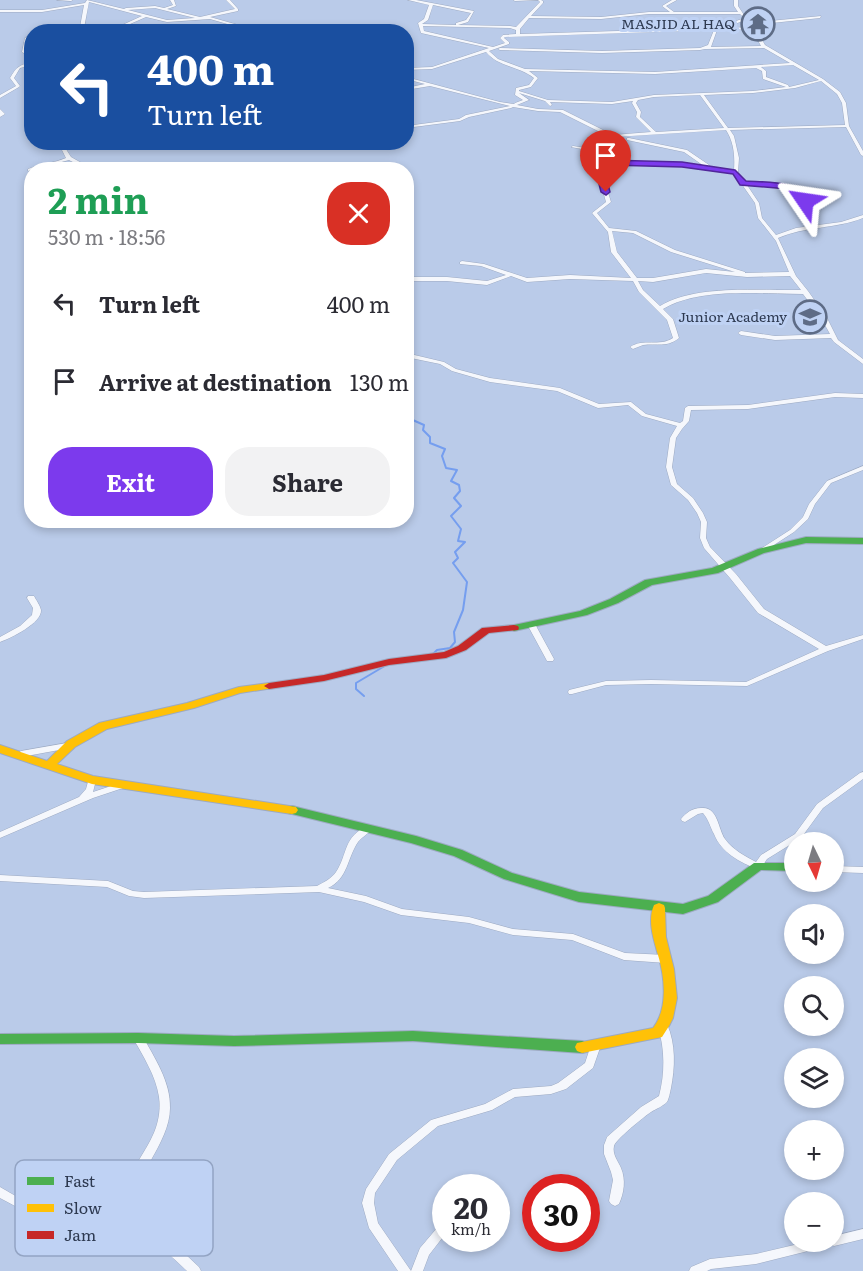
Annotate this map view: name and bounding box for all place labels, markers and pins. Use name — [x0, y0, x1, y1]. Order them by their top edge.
temple icon: MASJID AL HAQ — [740, 6, 776, 42]
place label: MASJID AL HAQ — [621, 13, 737, 33]
pin — [580, 130, 631, 192]
school or university icon: Junior Academy — [792, 299, 828, 335]
place label: Junior Academy — [678, 306, 788, 326]

